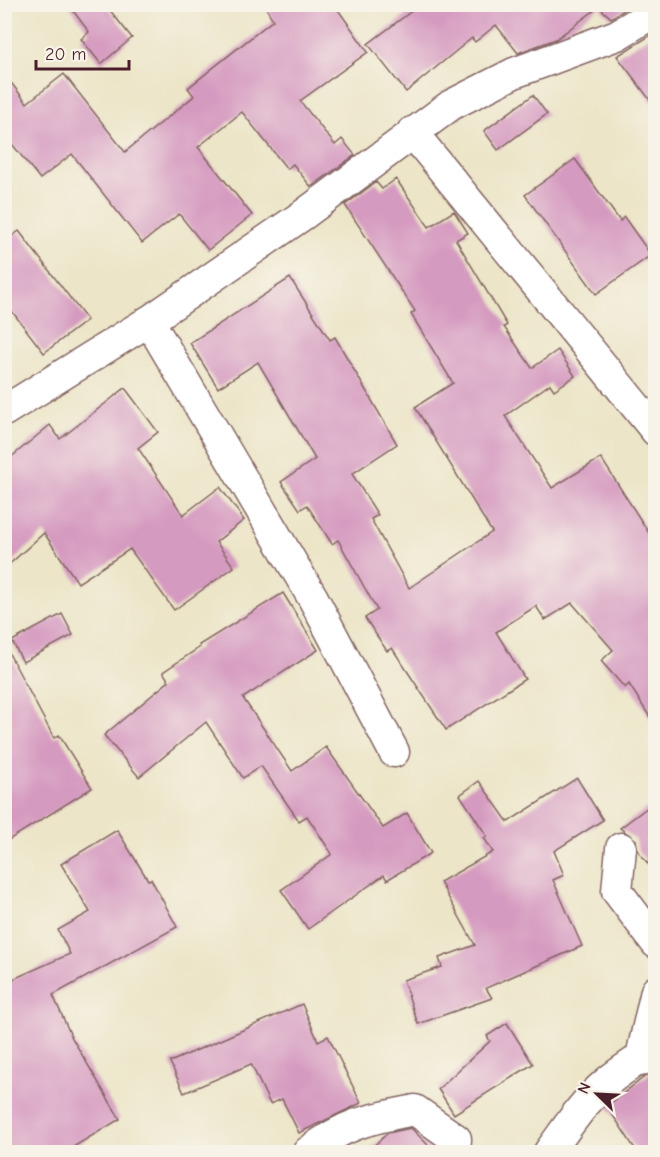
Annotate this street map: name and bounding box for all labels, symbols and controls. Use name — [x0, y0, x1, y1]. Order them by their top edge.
scale bar — [36, 33, 129, 71]
text: 20 m — [45, 44, 86, 65]
north arrow — [567, 1064, 627, 1124]
text: N — [574, 1080, 595, 1097]

